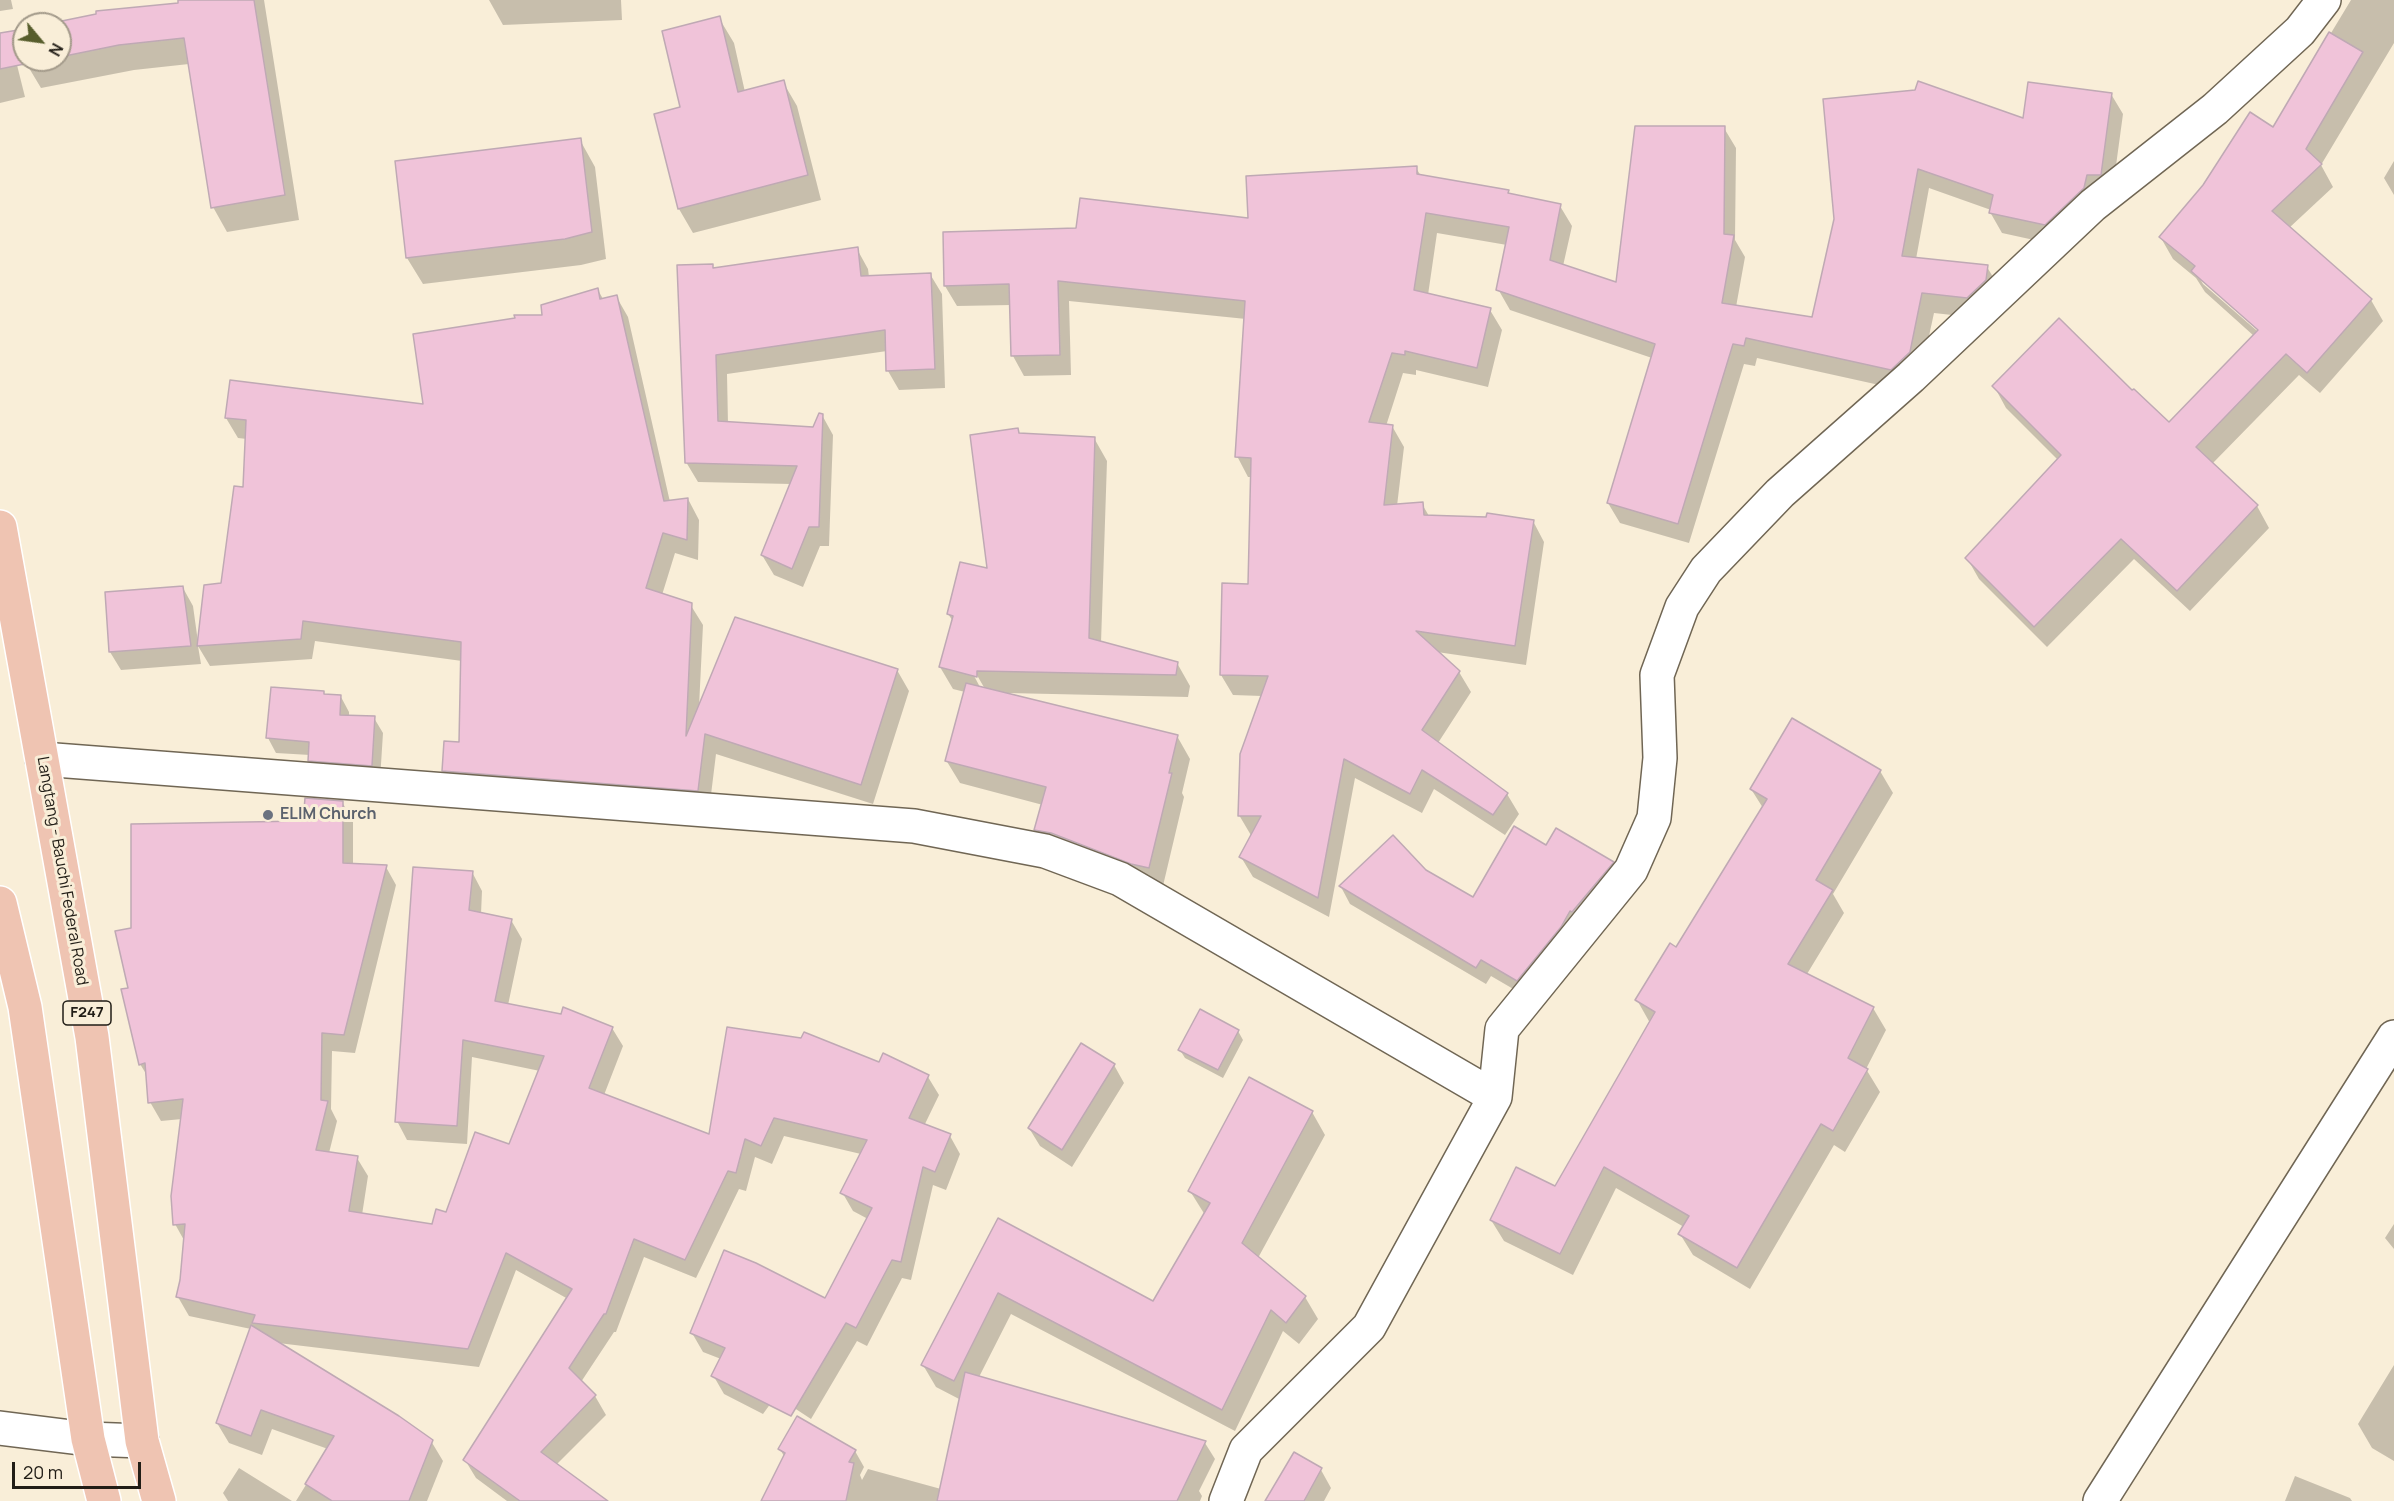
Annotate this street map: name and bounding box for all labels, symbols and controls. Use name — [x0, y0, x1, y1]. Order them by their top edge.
north arrow — [12, 12, 72, 72]
text: N — [44, 39, 68, 60]
street label: Langtang - Bauchi Federal Road — [32, 755, 92, 987]
place label: ELIM Church — [280, 805, 377, 825]
marker: ELIM Church — [261, 808, 275, 822]
road number: F247 — [63, 1001, 111, 1025]
scale bar — [15, 1450, 144, 1488]
text: 20 m — [23, 1460, 63, 1484]

